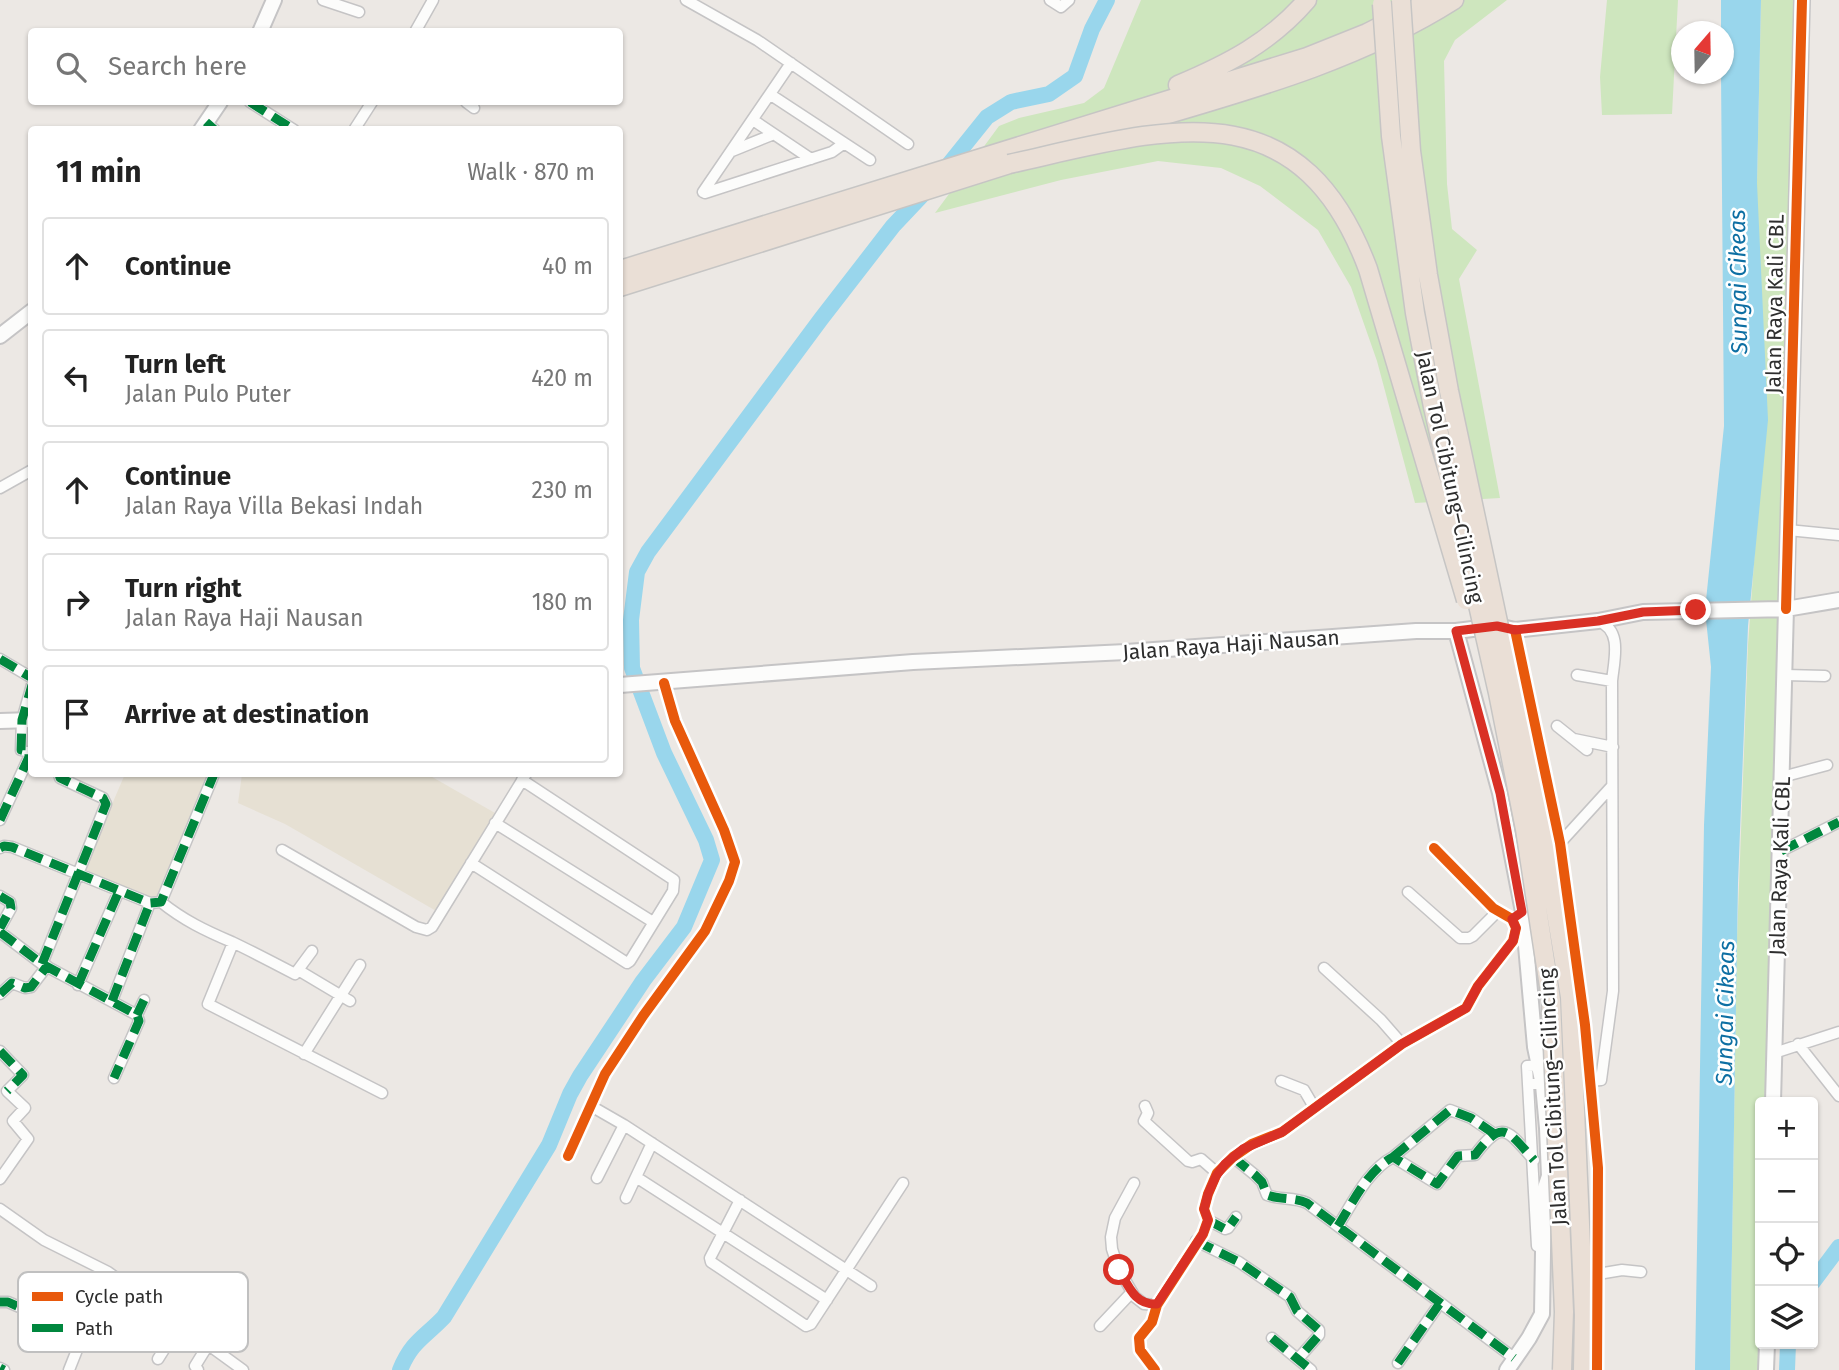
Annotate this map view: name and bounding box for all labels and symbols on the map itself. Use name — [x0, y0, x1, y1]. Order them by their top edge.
north arrow — [1671, 21, 1734, 84]
water label: Sungai Cikeas — [1723, 209, 1753, 356]
street label: Jalan Raya Kali CBL — [1760, 213, 1790, 394]
street label: Jalan Tol Cibitung–Cilincing — [1410, 348, 1490, 606]
route end — [1680, 594, 1711, 625]
street label: Jalan Raya Haji Nausan — [1121, 624, 1341, 666]
street label: Jalan Raya Kali CBL — [1764, 775, 1796, 956]
water label: Sungai Cikeas — [1710, 940, 1740, 1087]
street label: Jalan Tol Cibitung–Cilincing — [1533, 968, 1573, 1226]
route start — [1103, 1254, 1134, 1285]
legend — [18, 1272, 248, 1352]
text: Cycle path — [75, 1285, 163, 1308]
text: Path — [75, 1317, 113, 1340]

